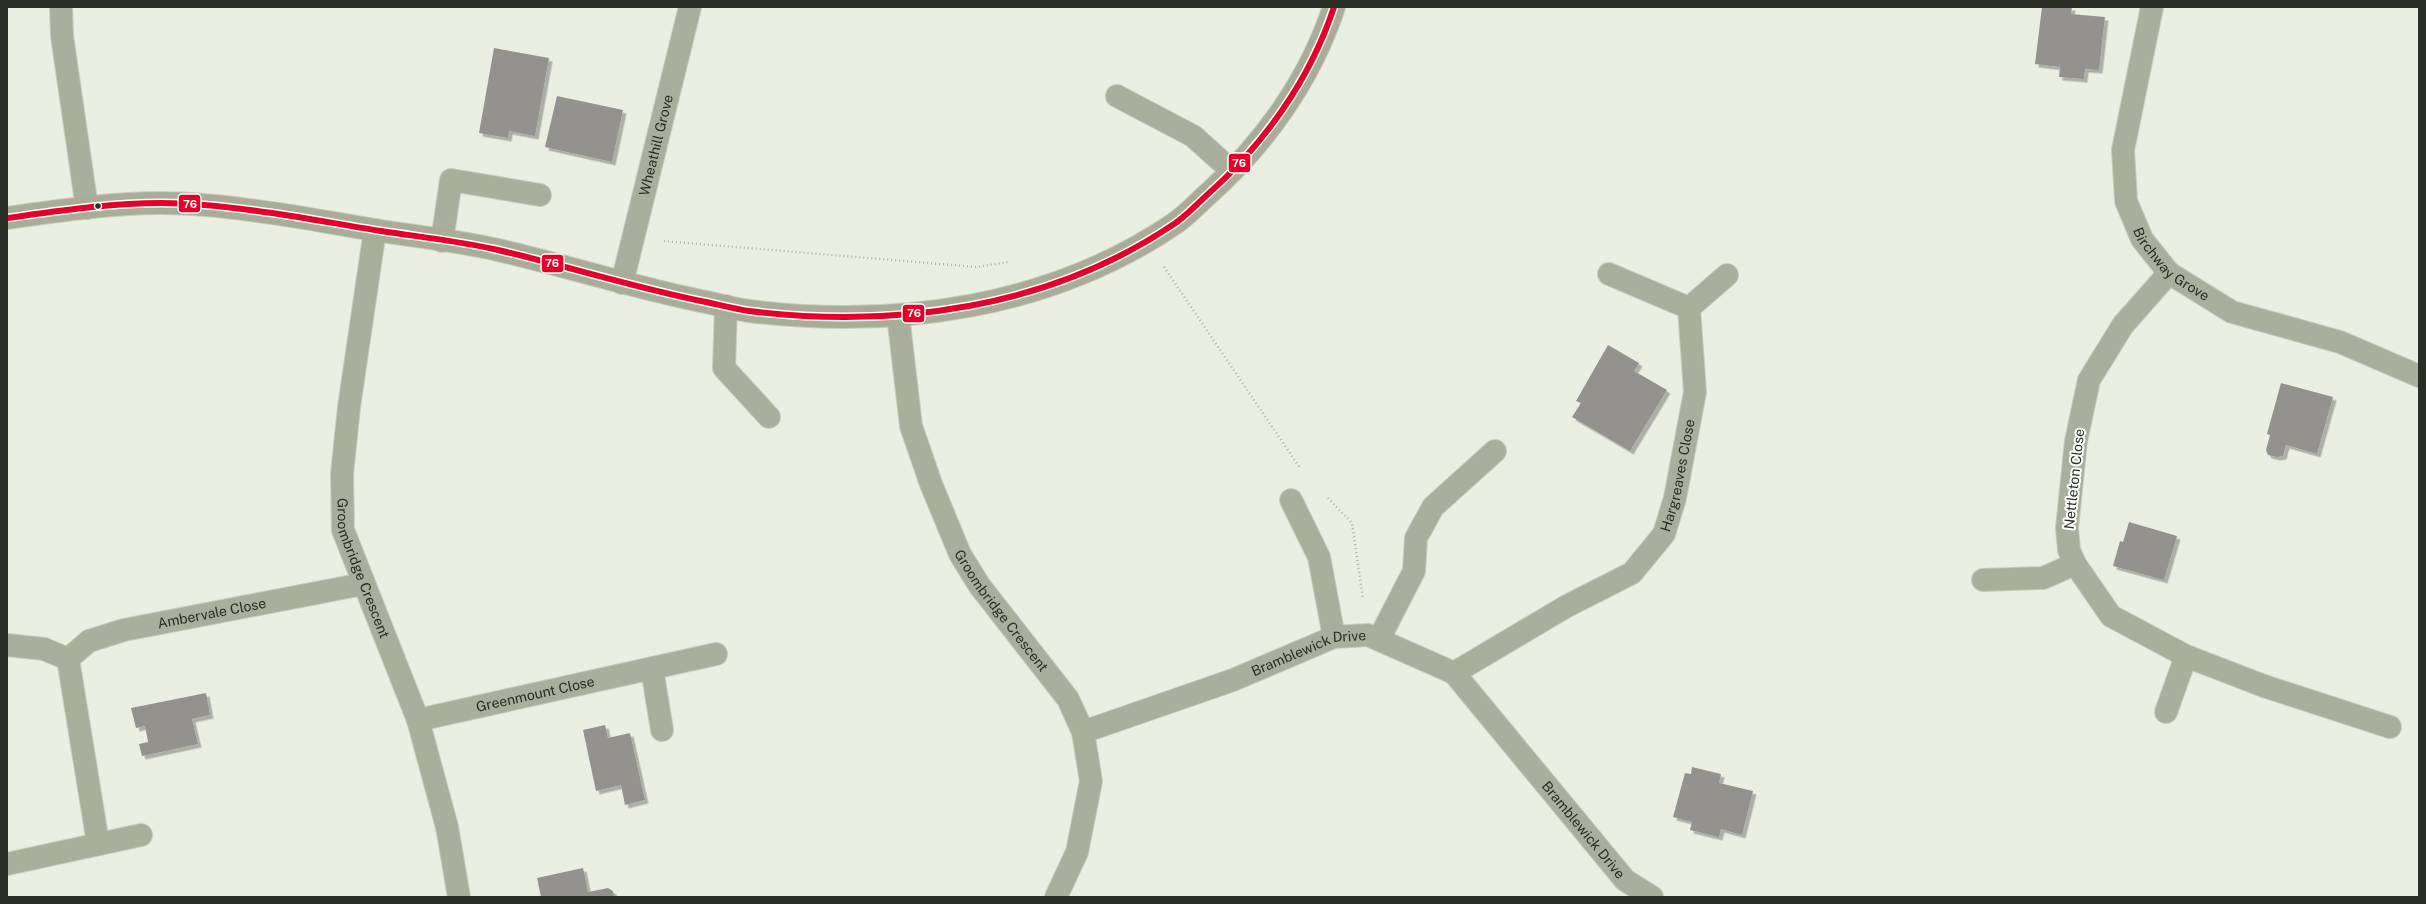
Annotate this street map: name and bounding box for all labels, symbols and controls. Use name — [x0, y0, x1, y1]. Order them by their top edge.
street label: Wheathill Grove — [636, 93, 676, 197]
line badge: 76 — [1228, 153, 1251, 173]
text: 76 — [1232, 157, 1246, 169]
line badge: 76 — [178, 194, 201, 213]
text: 76 — [183, 198, 197, 210]
unlabelled marker — [93, 201, 103, 211]
street label: Birchway Grove — [2130, 225, 2212, 304]
line badge: 76 — [541, 254, 564, 273]
text: 76 — [545, 257, 559, 269]
line badge: 76 — [902, 304, 925, 323]
text: 76 — [907, 307, 921, 319]
street label: Hargreaves Close — [1657, 418, 1698, 534]
street label: Nettleton Close — [2061, 428, 2087, 530]
street label: Groombridge Crescent — [334, 498, 393, 640]
street label: Groombridge Crescent — [951, 547, 1052, 675]
street label: Ambervale Close — [156, 595, 267, 631]
street label: Bramblewick Drive — [1249, 627, 1367, 679]
street label: Greenmount Close — [474, 673, 596, 715]
street label: Bramblewick Drive — [1539, 778, 1628, 882]

